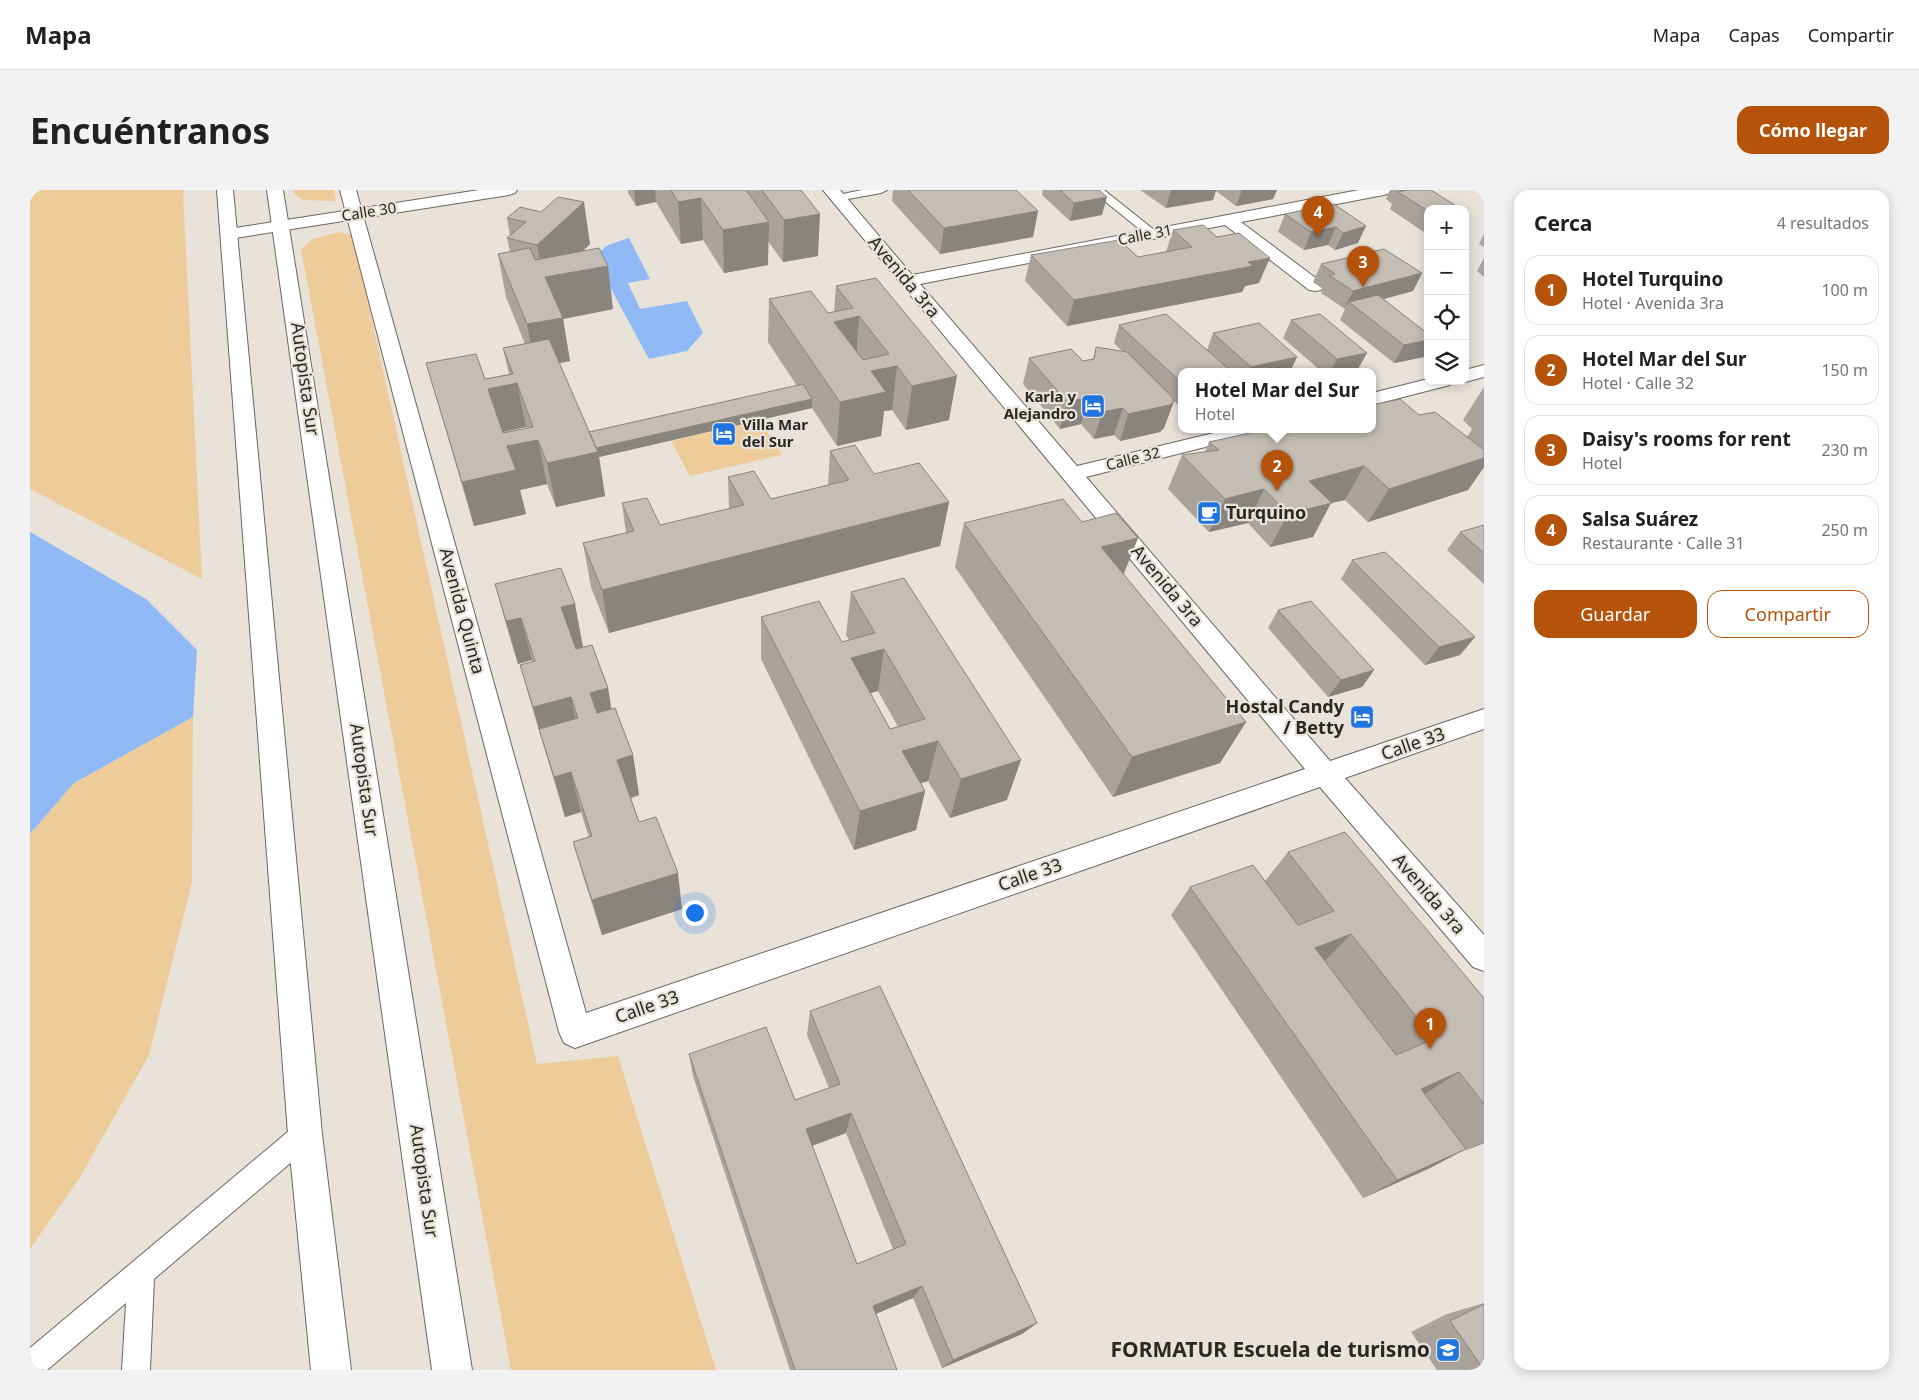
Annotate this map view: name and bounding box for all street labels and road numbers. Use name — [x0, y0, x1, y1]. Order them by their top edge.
street label: Calle 30 — [340, 197, 398, 225]
street label: Calle 31 — [1116, 219, 1174, 249]
street label: Avenida 3ra — [863, 230, 946, 322]
street label: Autopista Sur — [286, 321, 326, 438]
street label: Calle 32 — [1104, 442, 1162, 474]
street label: Avenida 3ra — [1126, 539, 1209, 631]
street label: Avenida Quinta — [435, 545, 491, 677]
street label: Calle 33 — [1377, 721, 1448, 765]
street label: Autopista Sur — [345, 722, 385, 839]
street label: Avenida 3ra — [1388, 848, 1472, 939]
street label: Calle 33 — [994, 852, 1065, 896]
street label: Calle 33 — [611, 984, 682, 1028]
street label: Autopista Sur — [405, 1123, 445, 1240]

